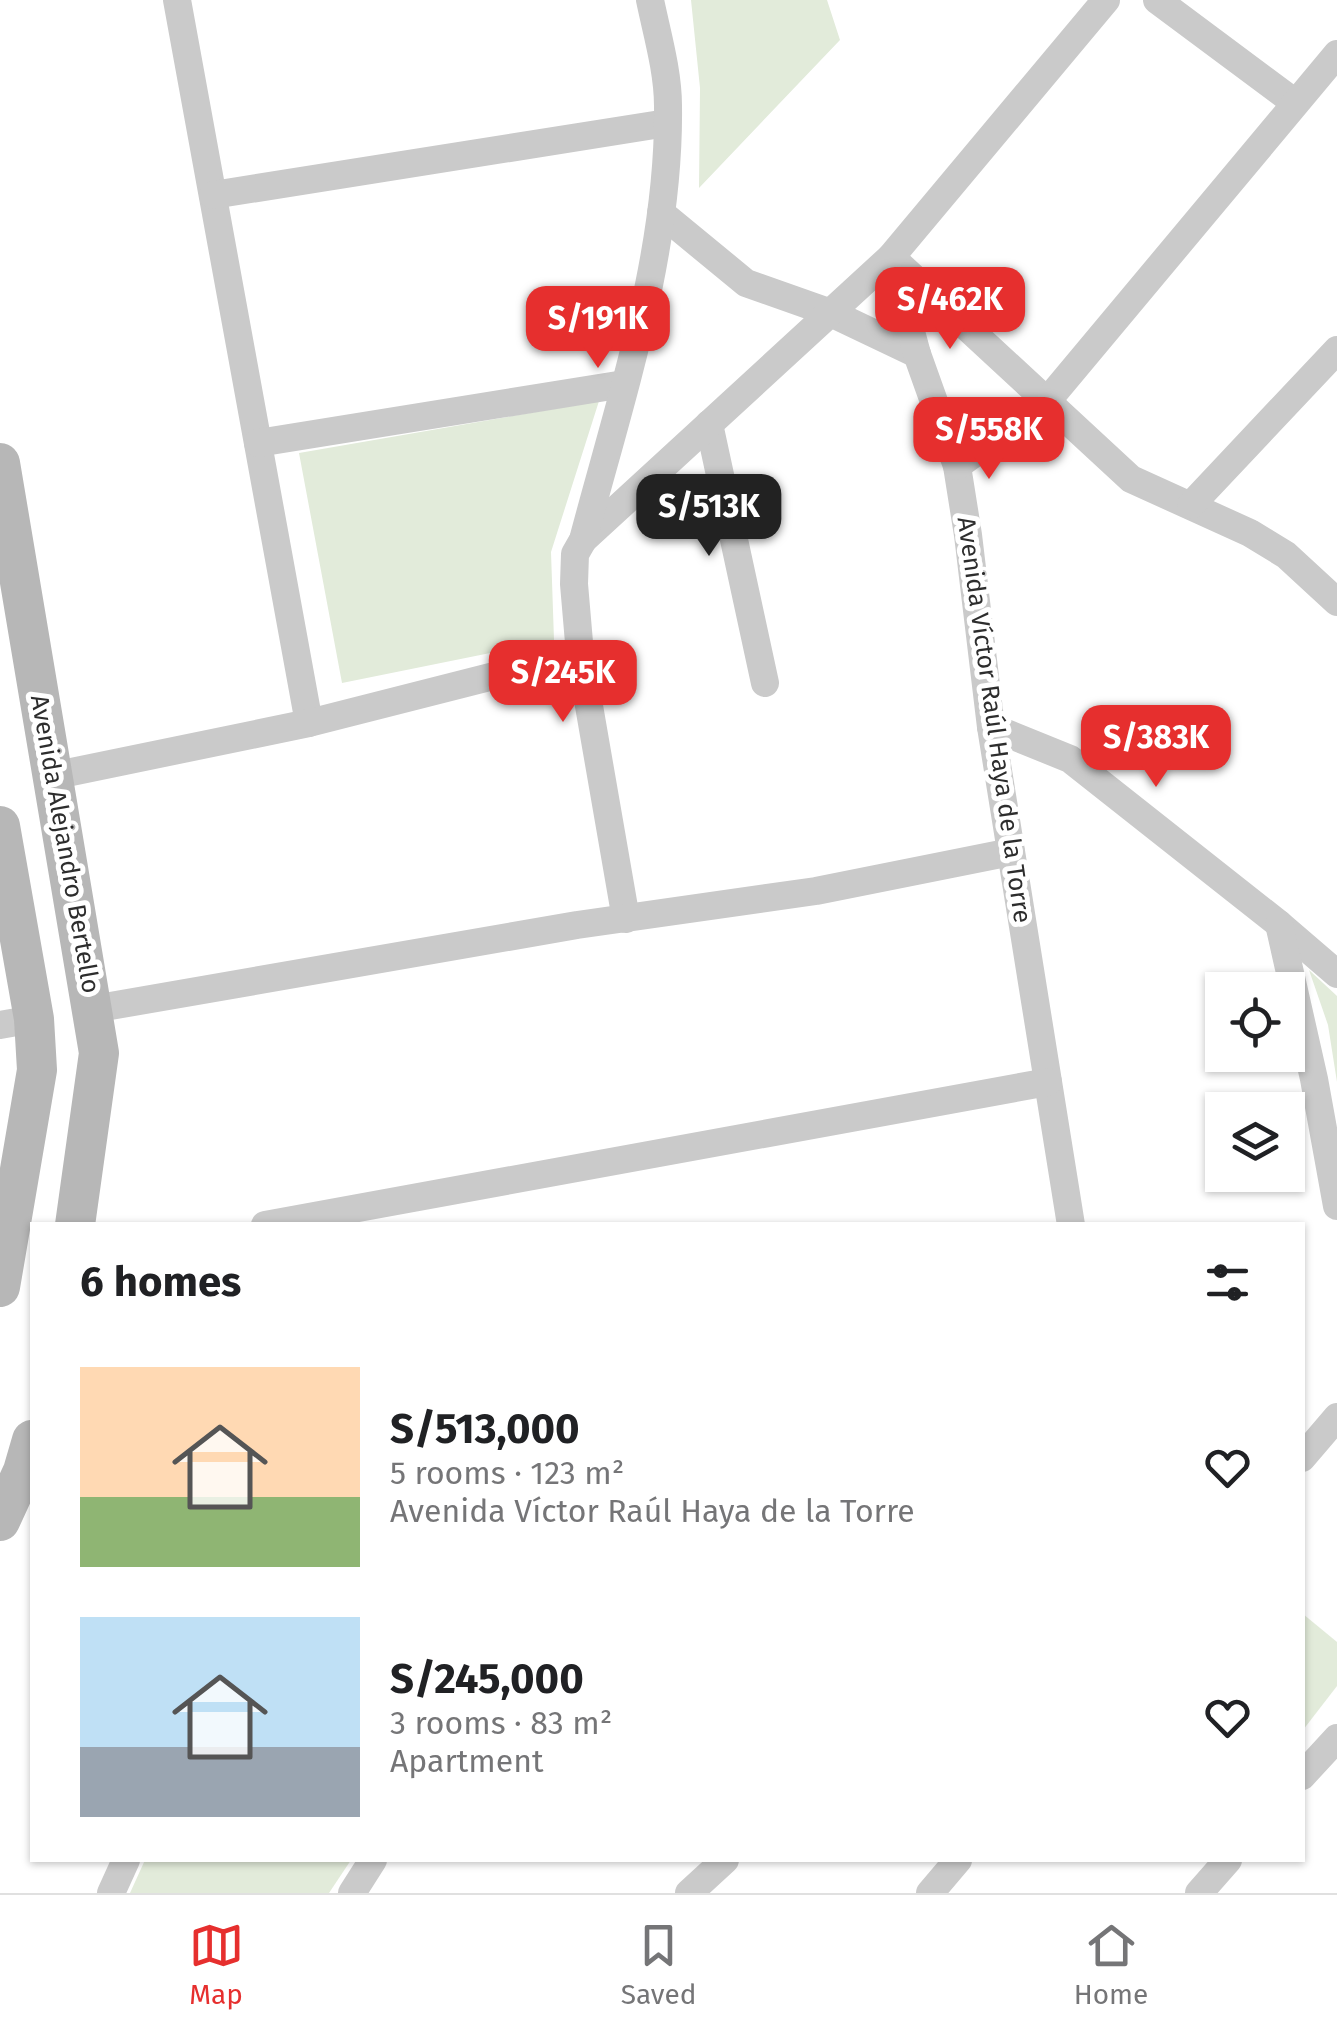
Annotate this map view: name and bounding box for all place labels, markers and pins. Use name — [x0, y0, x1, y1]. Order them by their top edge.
pin: S/462K — [869, 267, 1031, 352]
pin: S/191K — [517, 286, 679, 371]
pin: S/558K — [908, 397, 1070, 482]
pin: S/513K — [628, 474, 790, 559]
pin: S/245K — [482, 640, 644, 725]
pin: S/383K — [1075, 705, 1237, 790]

